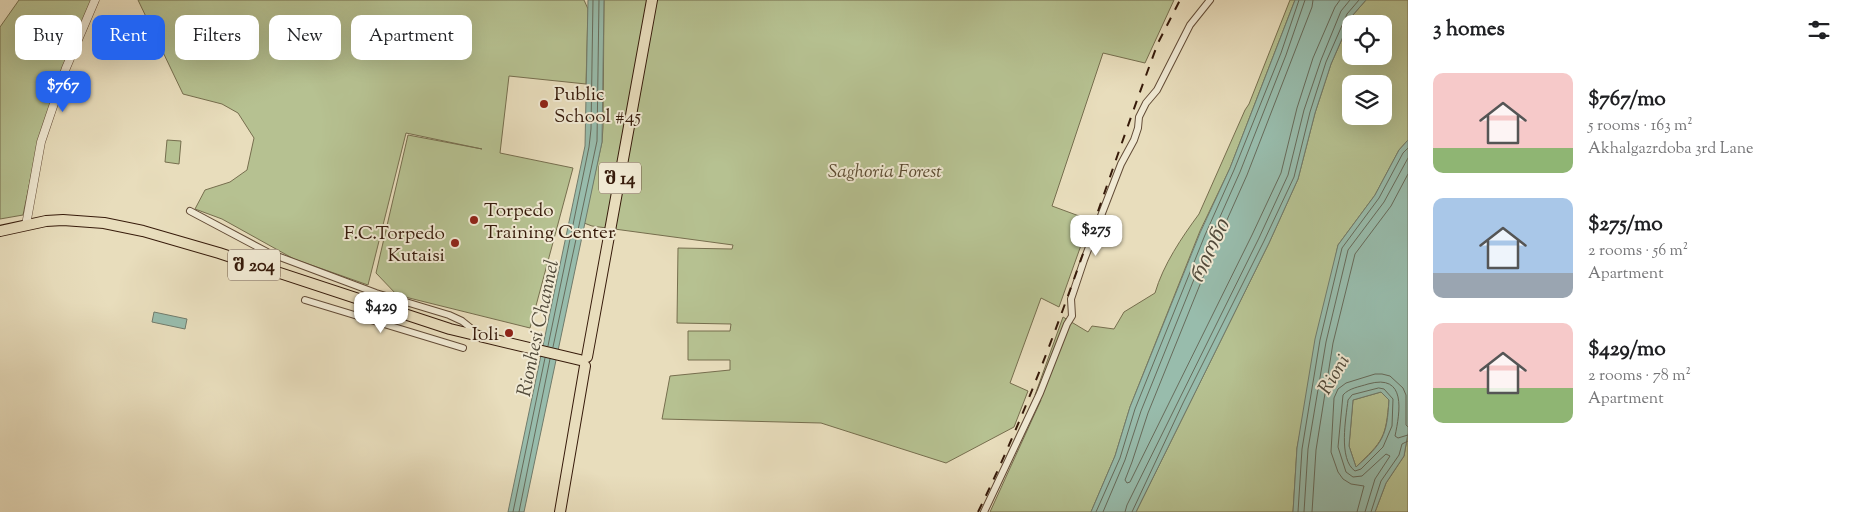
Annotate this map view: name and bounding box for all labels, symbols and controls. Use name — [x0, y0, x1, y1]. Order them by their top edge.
chip: Buy — [15, 15, 82, 60]
chip: Rent — [92, 15, 165, 60]
chip: Filters — [175, 15, 259, 60]
chip: New — [269, 15, 341, 60]
chip: Apartment — [351, 15, 472, 60]
map controls — [1342, 15, 1392, 125]
button: locate — [1342, 15, 1392, 65]
text: 3 homes — [1433, 15, 1505, 45]
icon: filters — [1805, 16, 1833, 44]
pin: $767 — [33, 70, 93, 113]
text: $767 — [47, 75, 79, 98]
button: layers — [1342, 75, 1392, 125]
place label: Public School #45 — [554, 82, 642, 131]
text: $767/mo — [1588, 85, 1666, 115]
icon: home — [1473, 93, 1533, 153]
marker: Public School #45 — [538, 98, 550, 110]
text: 5 rooms · 163 m² — [1588, 115, 1693, 138]
text: Akhalgazrdoba 3rd Lane — [1588, 138, 1754, 161]
park label: Saghoria Forest — [828, 159, 942, 186]
road number: შ 14 — [599, 162, 641, 194]
place label: Torpedo Training Center — [484, 198, 615, 247]
text: $275/mo — [1588, 210, 1663, 240]
marker: Torpedo Training Center — [468, 214, 480, 226]
pin: $275 — [1066, 214, 1126, 257]
water label: რიონი — [1184, 214, 1239, 289]
icon: home — [1473, 218, 1533, 278]
text: $275 — [1081, 219, 1111, 242]
place label: F.C.Torpedo Kutaisi — [344, 221, 445, 270]
marker: F.C.Torpedo Kutaisi — [449, 237, 461, 249]
text: 2 rooms · 56 m² — [1588, 240, 1688, 263]
road number: შ 204 — [228, 250, 280, 280]
water label: Rionhesi Channel — [511, 257, 568, 400]
text: Apartment — [1588, 263, 1664, 286]
pin: $429 — [351, 292, 411, 334]
text: $429 — [365, 296, 397, 319]
place label: Ioli — [472, 322, 499, 349]
marker: Ioli — [503, 327, 515, 339]
text: $429/mo — [1588, 335, 1666, 365]
icon: home — [1473, 343, 1533, 403]
water label: Rioni — [1312, 350, 1358, 401]
text: 2 rooms · 78 m² — [1588, 365, 1691, 388]
text: Apartment — [1588, 388, 1664, 411]

